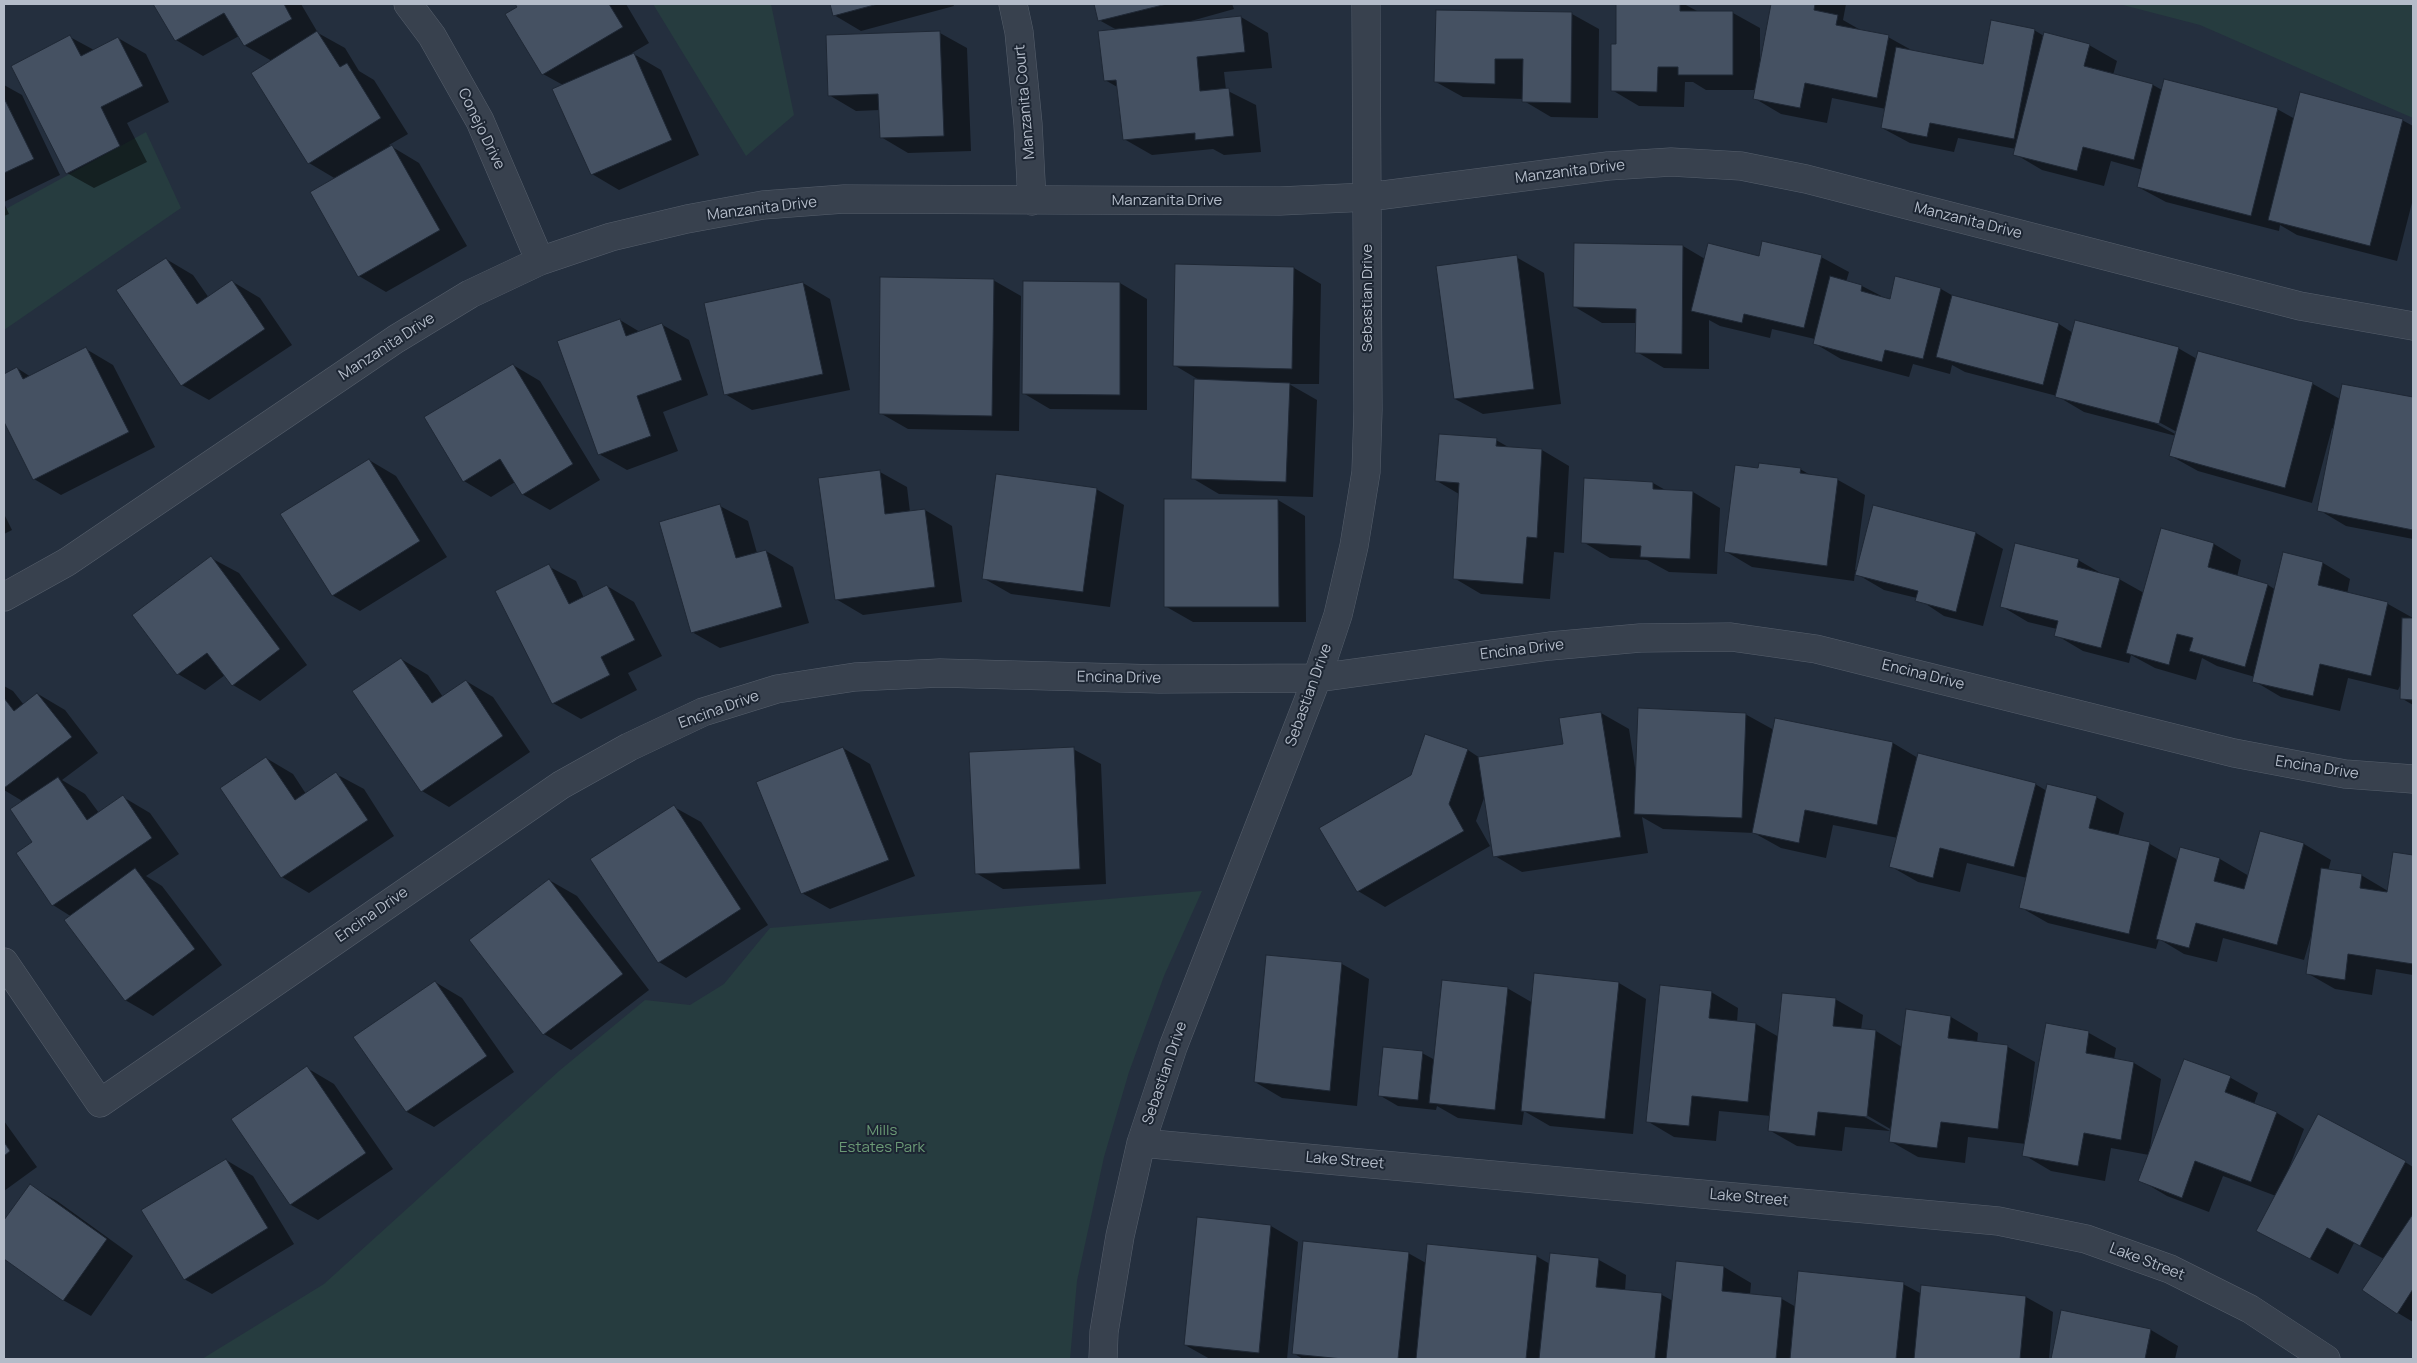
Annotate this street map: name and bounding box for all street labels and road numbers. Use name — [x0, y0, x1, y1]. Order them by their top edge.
street label: Manzanita Court — [1011, 44, 1039, 160]
street label: Conejo Drive — [454, 86, 508, 172]
street label: Manzanita Drive — [1514, 156, 1626, 188]
street label: Manzanita Drive — [1112, 192, 1222, 210]
street label: Manzanita Drive — [706, 193, 818, 225]
street label: Manzanita Drive — [1912, 199, 2024, 243]
street label: Sebastian Drive — [1359, 244, 1377, 352]
street label: Manzanita Drive — [336, 309, 438, 385]
street label: Encina Drive — [1479, 636, 1565, 664]
street label: Sebastian Drive — [1282, 641, 1336, 749]
street label: Encina Drive — [1880, 656, 1966, 694]
street label: Encina Drive — [1077, 668, 1161, 688]
street label: Encina Drive — [676, 687, 762, 733]
street label: Encina Drive — [2274, 753, 2360, 783]
street label: Encina Drive — [332, 883, 412, 947]
street label: Sebastian Drive — [1139, 1019, 1191, 1127]
street label: Lake Street — [1305, 1149, 1385, 1173]
street label: Lake Street — [1709, 1186, 1789, 1210]
street label: Lake Street — [2107, 1239, 2187, 1285]

